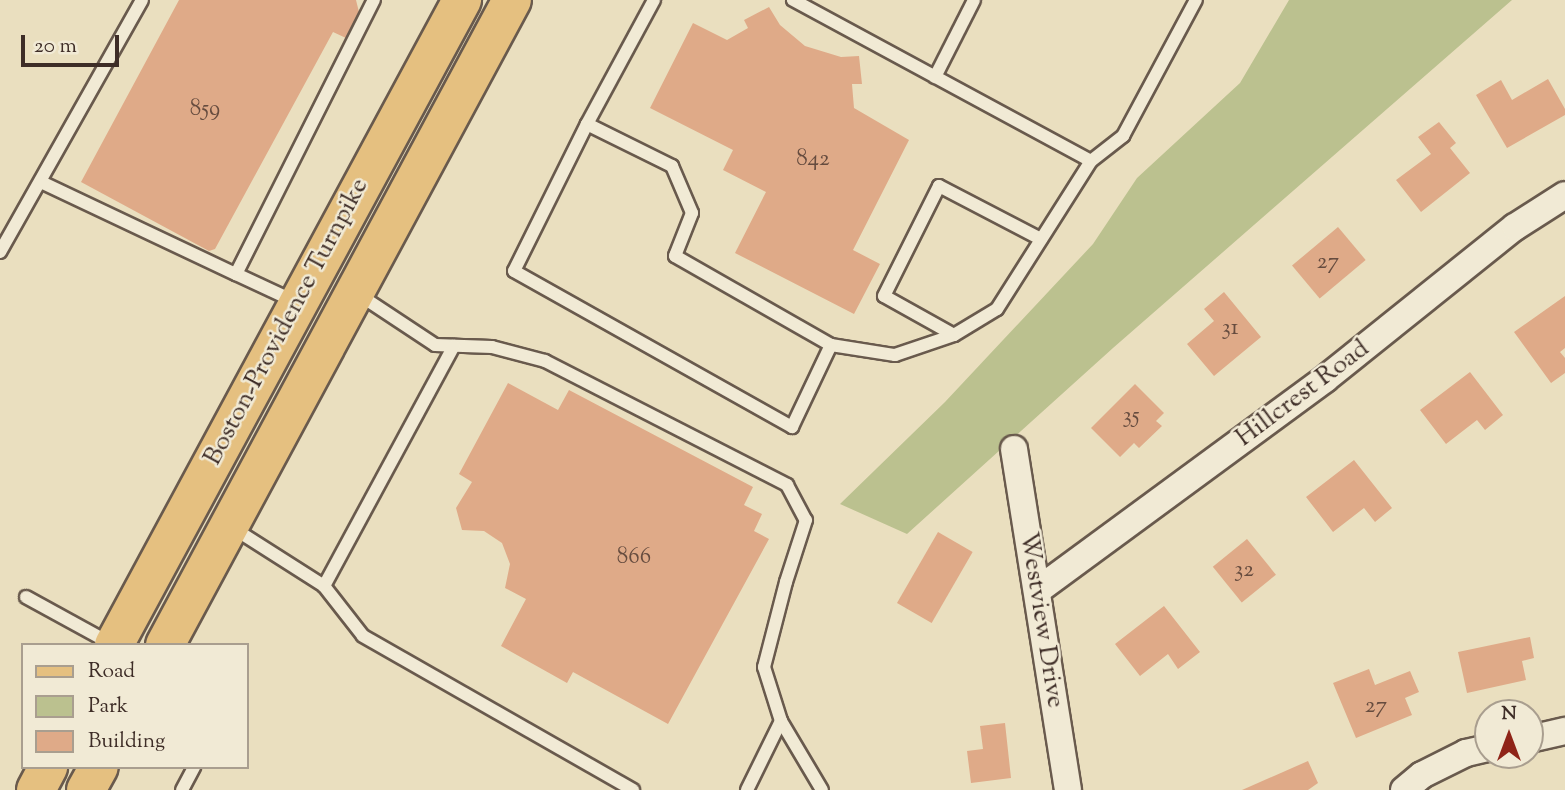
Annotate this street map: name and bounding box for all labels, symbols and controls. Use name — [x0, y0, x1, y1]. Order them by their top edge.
scale bar — [24, 21, 122, 65]
text: 20 m — [34, 32, 77, 62]
house number: 859 — [190, 96, 220, 124]
house number: 842 — [796, 146, 830, 174]
street label: Boston-Providence Turnpike — [198, 173, 376, 471]
house number: 27 — [1317, 249, 1339, 277]
house number: 31 — [1221, 315, 1239, 343]
street label: Hillcrest Road — [1230, 334, 1376, 454]
house number: 35 — [1122, 403, 1140, 431]
street label: Westview Drive — [1012, 530, 1070, 710]
house number: 866 — [617, 544, 651, 572]
house number: 32 — [1234, 557, 1254, 585]
legend — [21, 643, 248, 769]
text: Road — [88, 657, 135, 687]
text: Park — [88, 692, 128, 722]
house number: 27 — [1365, 693, 1387, 721]
north arrow — [1474, 699, 1544, 769]
text: N — [1501, 701, 1517, 728]
text: Building — [88, 727, 165, 757]

